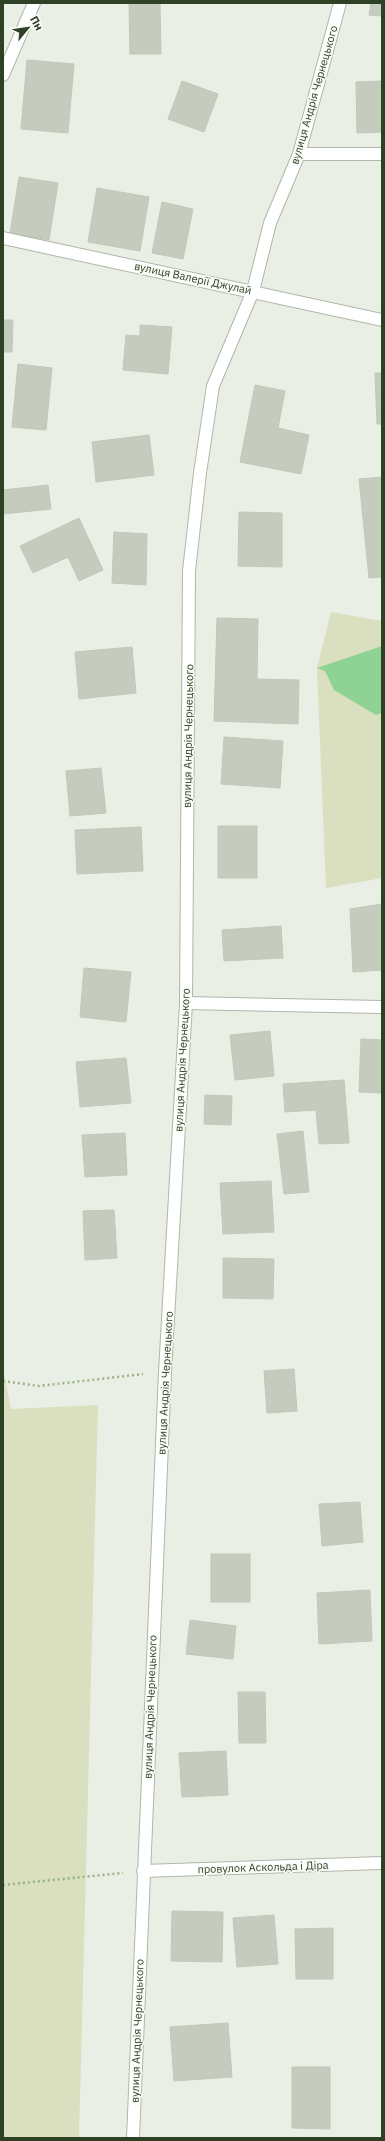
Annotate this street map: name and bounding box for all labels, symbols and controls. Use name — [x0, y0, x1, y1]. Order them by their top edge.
north arrow — [8, 8, 48, 48]
text: Пн — [27, 13, 46, 33]
street label: вулиця Андрія Чернецького — [287, 24, 341, 166]
street label: вулиця Валерії Джулай — [133, 259, 253, 297]
street label: вулиця Андрія Чернецького — [180, 664, 196, 808]
street label: вулиця Андрія Чернецького — [171, 988, 193, 1132]
street label: вулиця Андрія Чернецького — [154, 1311, 176, 1455]
street label: вулиця Андрія Чернецького — [140, 1635, 160, 1779]
street label: провулок Аскольда і Діра — [197, 1858, 329, 1876]
street label: вулиця Андрія Чернецького — [127, 1959, 147, 2103]

